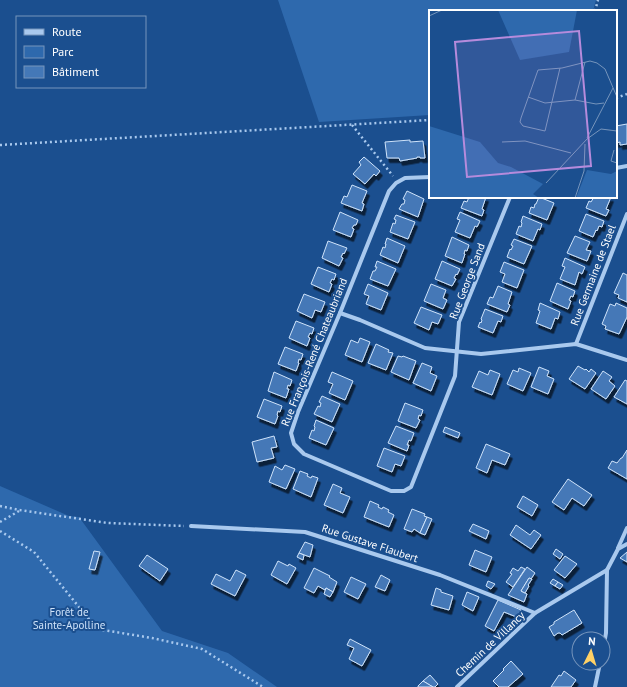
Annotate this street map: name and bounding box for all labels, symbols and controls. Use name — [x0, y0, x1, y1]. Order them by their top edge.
inset map — [429, 10, 617, 198]
legend — [16, 16, 146, 88]
text: Route — [52, 24, 82, 39]
text: Parc — [52, 44, 74, 59]
text: Bâtiment — [52, 64, 99, 79]
street label: Rue Germaine de Stael — [567, 222, 619, 328]
street label: Rue George Sand — [446, 241, 488, 321]
street label: Rue François-René Chateaubriand — [278, 276, 350, 428]
street label: Rue Gustave Flaubert — [320, 521, 420, 565]
park label: Forêt de Sainte-Apolline — [33, 605, 106, 632]
street label: Chemin de Villancy — [452, 608, 528, 680]
north arrow — [571, 631, 611, 671]
text: N — [588, 634, 596, 648]

